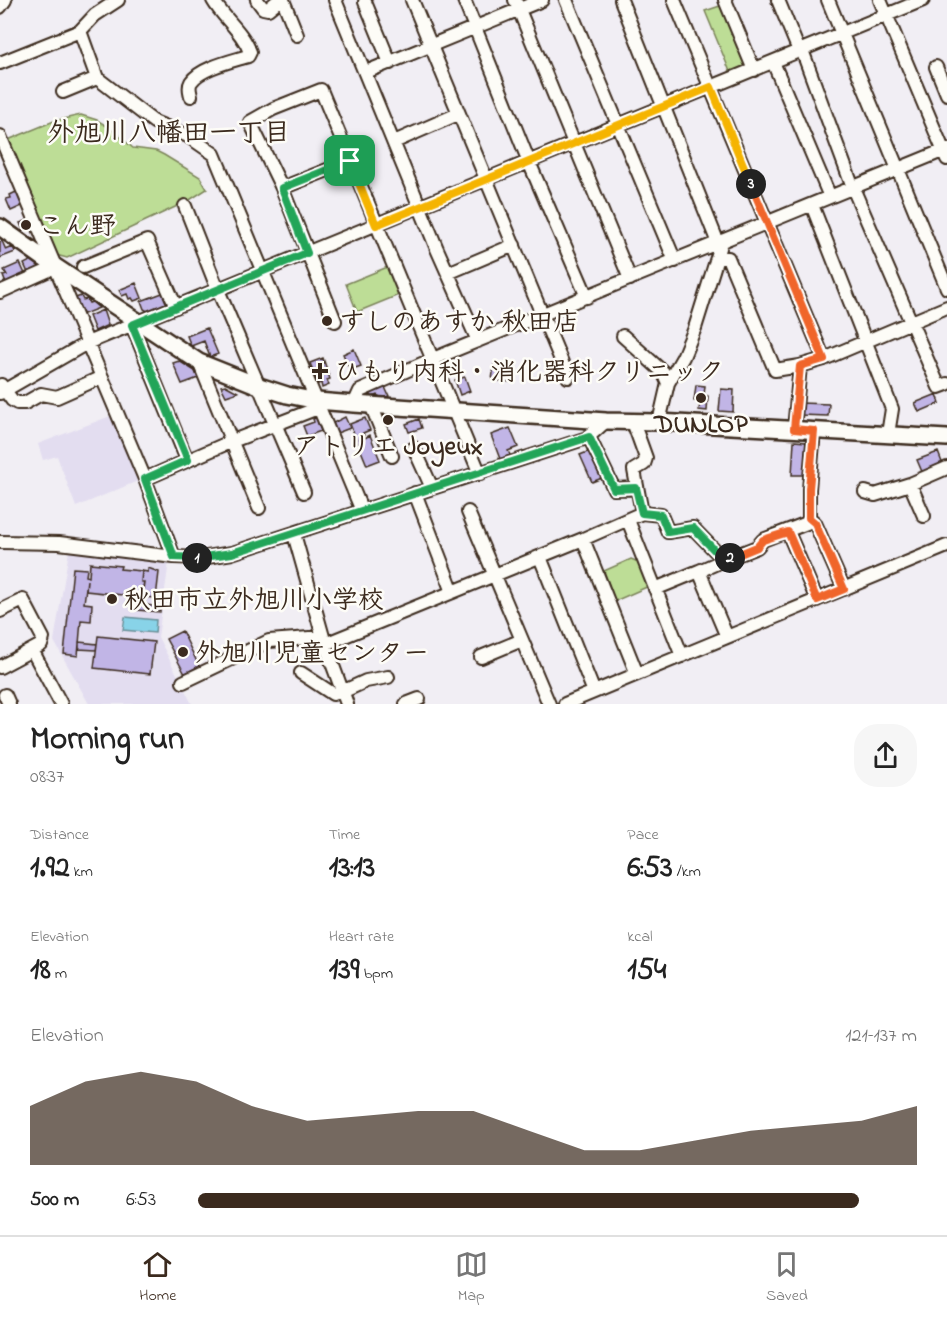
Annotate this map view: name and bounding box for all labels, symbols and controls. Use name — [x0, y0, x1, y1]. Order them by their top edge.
district label: 外旭川八幡田一丁目 — [48, 115, 291, 154]
pin — [324, 135, 375, 186]
icon: arrive — [333, 144, 366, 177]
pin: 3 — [736, 169, 766, 199]
text: 3 — [748, 172, 754, 196]
place label: こん野 — [38, 209, 116, 247]
marker: こん野 — [19, 218, 33, 232]
place label: すしのあすか 秋田店 — [339, 305, 580, 343]
marker: すしのあすか 秋田店 — [320, 314, 334, 328]
place label: ひもり内科・消化器科クリニック — [334, 355, 724, 393]
marker: ひもり内科・消化器科クリニック — [311, 362, 329, 380]
marker: DUNLOP — [694, 391, 708, 405]
place label: DUNLOP — [653, 407, 748, 445]
marker: アトリエ Joyeux — [381, 413, 395, 427]
place label: アトリエ Joyeux — [293, 429, 483, 467]
pin: 1 — [182, 543, 212, 573]
pin: 2 — [715, 543, 745, 573]
text: 1 — [194, 546, 200, 570]
text: 2 — [726, 546, 734, 570]
place label: 秋田市立外旭川小学校 — [124, 583, 384, 621]
marker: 秋田市立外旭川小学校 — [105, 592, 119, 606]
place label: 外旭川児童センター — [195, 636, 429, 674]
marker: 外旭川児童センター — [176, 645, 190, 659]
text: Morning run — [30, 716, 184, 764]
button: share — [854, 724, 917, 787]
text: 08:37 — [30, 763, 64, 792]
text: Distance — [30, 823, 89, 847]
text: Time — [329, 823, 360, 847]
text: Pace — [627, 823, 659, 847]
text: 1.92 — [30, 847, 70, 891]
text: 13:13 — [329, 847, 375, 891]
text: 6:53 — [627, 847, 673, 891]
text: km — [70, 860, 93, 884]
text: /km — [673, 860, 701, 884]
text: Elevation — [30, 925, 89, 949]
text: Heart rate — [329, 925, 394, 949]
text: kcal — [627, 925, 653, 949]
text: 18 — [30, 949, 51, 993]
text: 139 — [329, 949, 360, 993]
text: 154 — [627, 949, 666, 993]
text: m — [51, 962, 67, 986]
text: bpm — [360, 962, 393, 986]
text: Elevation — [30, 1022, 104, 1051]
text: 121–137 m — [845, 1022, 917, 1051]
text: 500 m — [30, 1186, 79, 1215]
text: 6:53 — [126, 1186, 156, 1215]
tab: Home — [139, 1248, 176, 1308]
tab: Map — [455, 1248, 488, 1308]
tab: Saved — [766, 1248, 808, 1308]

